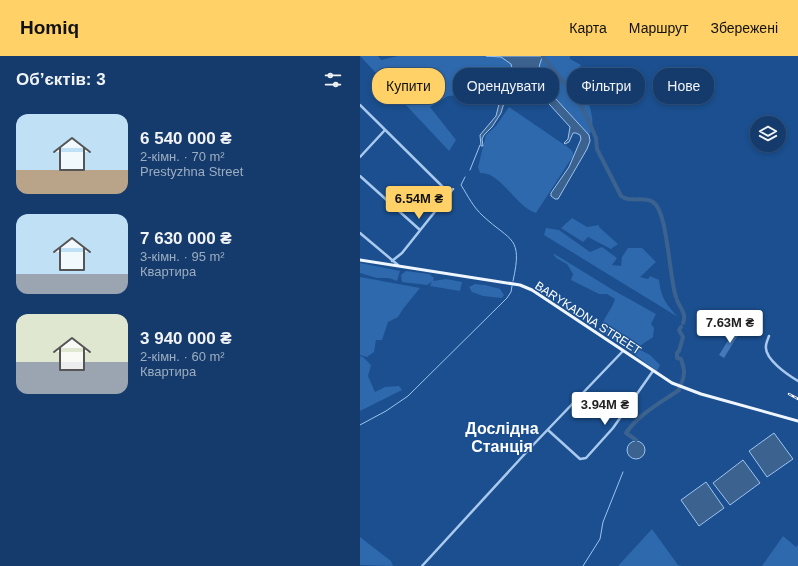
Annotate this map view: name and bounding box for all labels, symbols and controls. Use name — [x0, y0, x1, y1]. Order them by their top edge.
text: Homiq — [20, 17, 79, 38]
text: Карта — [569, 20, 607, 36]
text: Маршрут — [629, 20, 688, 36]
text: Збережені — [710, 20, 778, 36]
chip: Купити — [372, 68, 445, 104]
chip: Орендувати — [453, 68, 559, 104]
chip: Фільтри — [567, 68, 645, 104]
chip: Нове — [653, 68, 714, 104]
icon: filters — [322, 69, 344, 91]
text: Об’єктів: 3 — [16, 70, 106, 89]
map controls — [750, 116, 786, 152]
button: layers — [750, 116, 786, 152]
text: 6 540 000 ₴ — [140, 129, 232, 148]
icon: home — [48, 130, 96, 178]
text: 2-кімн. · 70 m² — [140, 149, 225, 164]
text: Prestyzhna Street — [140, 164, 243, 179]
pin: 6.54M ₴ — [382, 186, 456, 220]
text: 6.54M ₴ — [395, 191, 443, 206]
text: 7 630 000 ₴ — [140, 229, 232, 248]
icon: home — [48, 230, 96, 278]
text: 3-кімн. · 95 m² — [140, 249, 225, 264]
text: Квартира — [140, 264, 196, 279]
street label: BARYKADNA STREET — [532, 278, 644, 358]
pin: 7.63M ₴ — [693, 310, 767, 344]
text: 7.63M ₴ — [706, 315, 754, 330]
text: 3 940 000 ₴ — [140, 329, 232, 348]
icon: home — [48, 330, 96, 378]
text: 2-кімн. · 60 m² — [140, 349, 225, 364]
text: Квартира — [140, 364, 196, 379]
pin: 3.94M ₴ — [568, 392, 642, 426]
text: 3.94M ₴ — [581, 397, 629, 412]
district label: Дослідна Станція — [465, 420, 539, 455]

